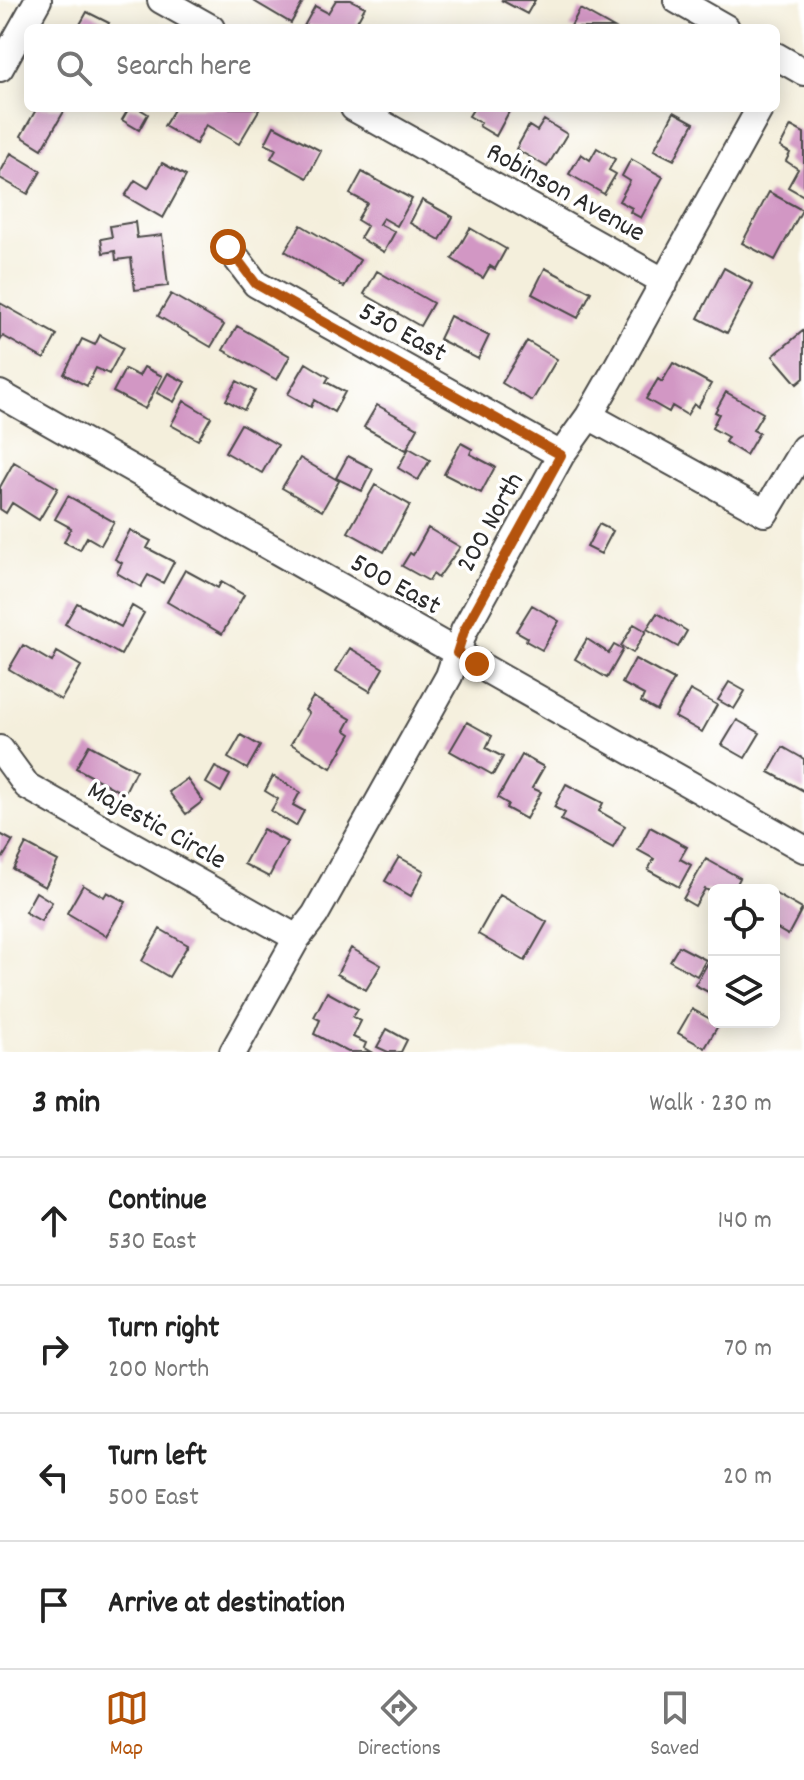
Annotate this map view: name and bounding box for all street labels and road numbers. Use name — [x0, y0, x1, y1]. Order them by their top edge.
street label: Robinson Avenue — [478, 134, 651, 255]
street label: 530 East — [350, 294, 453, 375]
street label: 200 North — [448, 466, 536, 581]
street label: 500 East — [342, 545, 447, 628]
street label: Majestic Circle — [79, 773, 232, 882]

